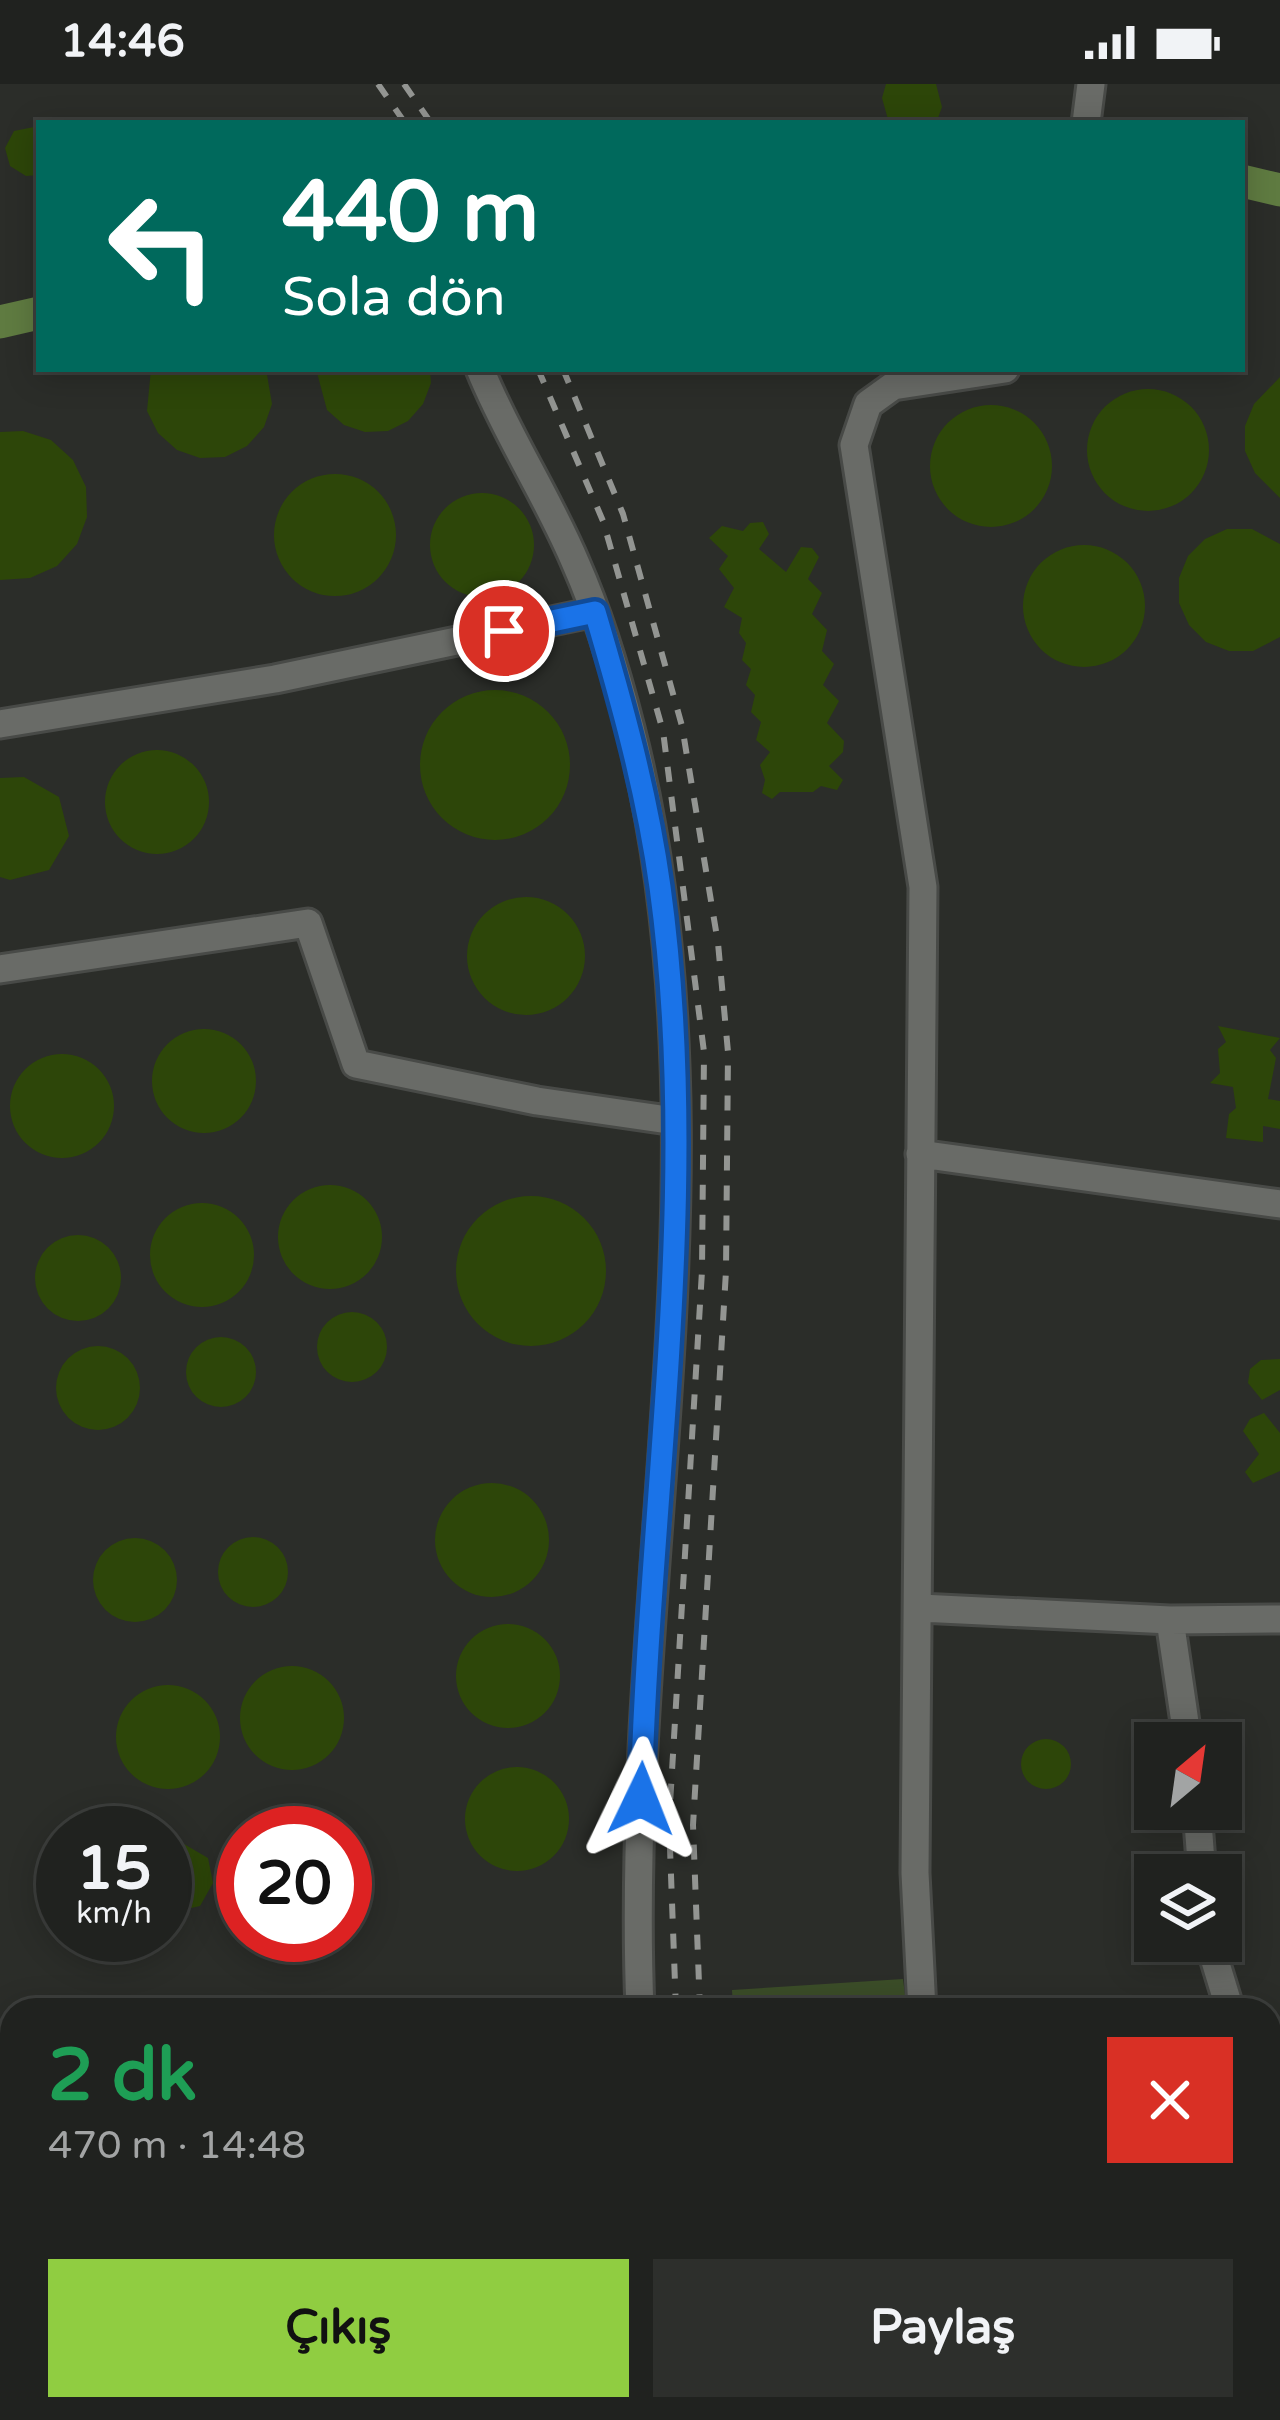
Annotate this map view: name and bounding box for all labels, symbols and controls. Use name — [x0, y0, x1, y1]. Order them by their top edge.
text: 14:46 — [60, 15, 185, 69]
text: 440 m — [282, 163, 539, 264]
icon: left — [84, 168, 240, 324]
text: Sola dön — [282, 265, 506, 330]
pin — [453, 580, 555, 682]
icon: arrive — [471, 598, 537, 664]
north arrow — [1134, 1722, 1242, 1830]
map controls — [1134, 1722, 1242, 1962]
position arrow — [578, 1736, 704, 1862]
speed limit sign: 20 — [216, 1806, 372, 1962]
text: 15 — [76, 1833, 152, 1905]
button: layers — [1134, 1854, 1242, 1962]
text: km/h — [76, 1895, 152, 1932]
text: 2 dk — [48, 2033, 197, 2120]
button: close — [1107, 2037, 1233, 2163]
text: 470 m · 14:48 — [48, 2122, 306, 2169]
button: Çıkış — [48, 2259, 629, 2397]
button: Paylaş — [653, 2259, 1233, 2397]

